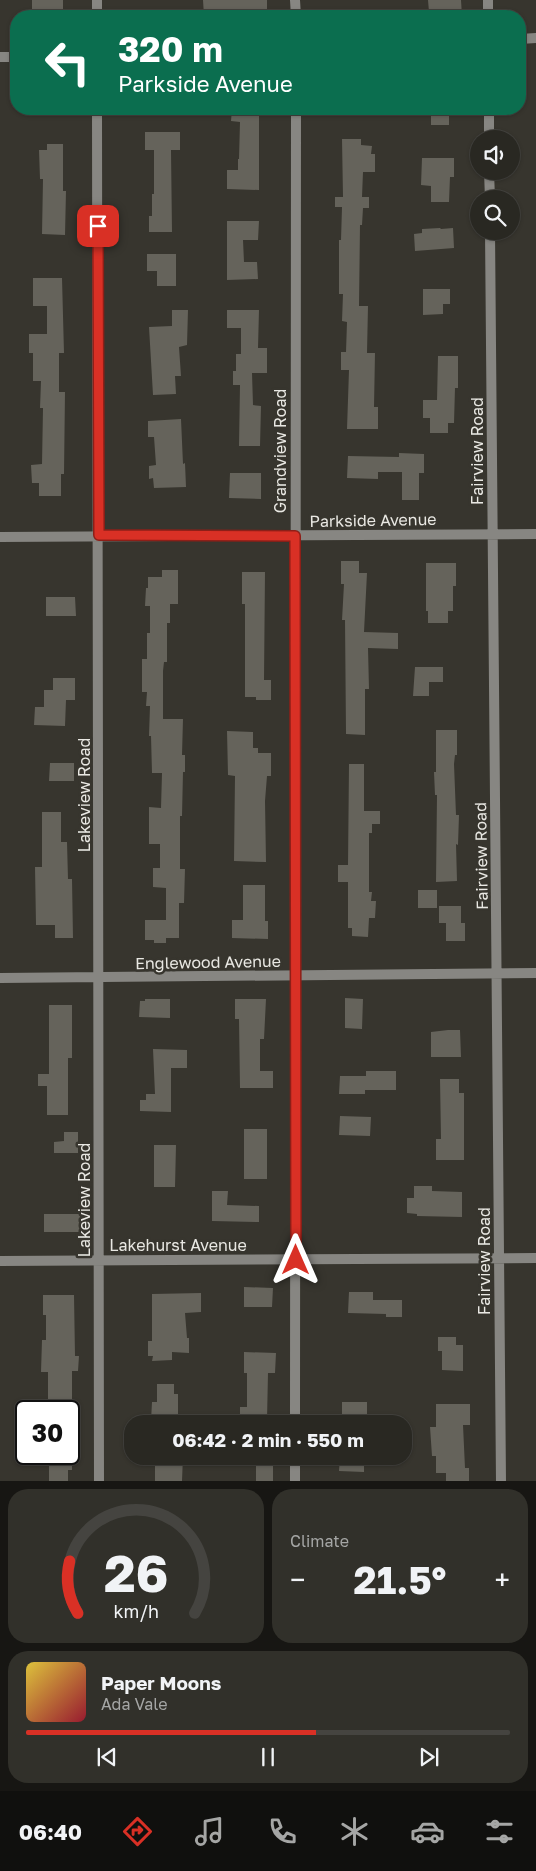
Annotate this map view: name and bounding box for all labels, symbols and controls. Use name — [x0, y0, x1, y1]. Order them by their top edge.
text: 320 m — [118, 28, 223, 70]
icon: left — [35, 30, 100, 95]
text: Parkside Avenue — [118, 70, 293, 97]
map controls — [470, 130, 520, 240]
button: sound — [470, 130, 520, 180]
button: search — [470, 190, 520, 240]
pin — [77, 205, 119, 247]
icon: arrive — [84, 212, 112, 240]
street label: Grandview Road — [270, 389, 290, 513]
street label: Fairview Road — [467, 397, 487, 505]
street label: Parkside Avenue — [309, 509, 437, 531]
street label: Lakeview Road — [74, 738, 94, 852]
street label: Fairview Road — [470, 802, 492, 910]
street label: Englewood Avenue — [135, 951, 281, 973]
street label: Lakeview Road — [74, 1143, 94, 1257]
street label: Fairview Road — [474, 1207, 494, 1315]
position arrow — [269, 1233, 321, 1285]
street label: Lakehurst Avenue — [109, 1235, 247, 1255]
speed limit sign: 30 — [15, 1400, 80, 1465]
text: 06:42 · 2 min · 550 m — [172, 1428, 364, 1451]
text: Climate — [290, 1531, 349, 1551]
text: 26 — [104, 1541, 168, 1603]
text: 21.5° — [354, 1557, 446, 1602]
text: − — [290, 1563, 305, 1596]
text: + — [495, 1563, 510, 1596]
text: km/h — [113, 1600, 159, 1622]
text: Paper Moons — [101, 1671, 221, 1694]
text: Ada Vale — [101, 1694, 167, 1714]
icon: previous — [93, 1743, 121, 1771]
icon: pause — [254, 1743, 282, 1771]
icon: next — [415, 1743, 443, 1771]
icon: directions — [120, 1814, 155, 1849]
icon: music — [192, 1814, 227, 1849]
icon: phone — [265, 1814, 300, 1849]
icon: climate — [337, 1814, 372, 1849]
icon: car — [410, 1814, 445, 1849]
icon: filters — [482, 1814, 517, 1849]
text: 06:40 — [19, 1818, 82, 1845]

